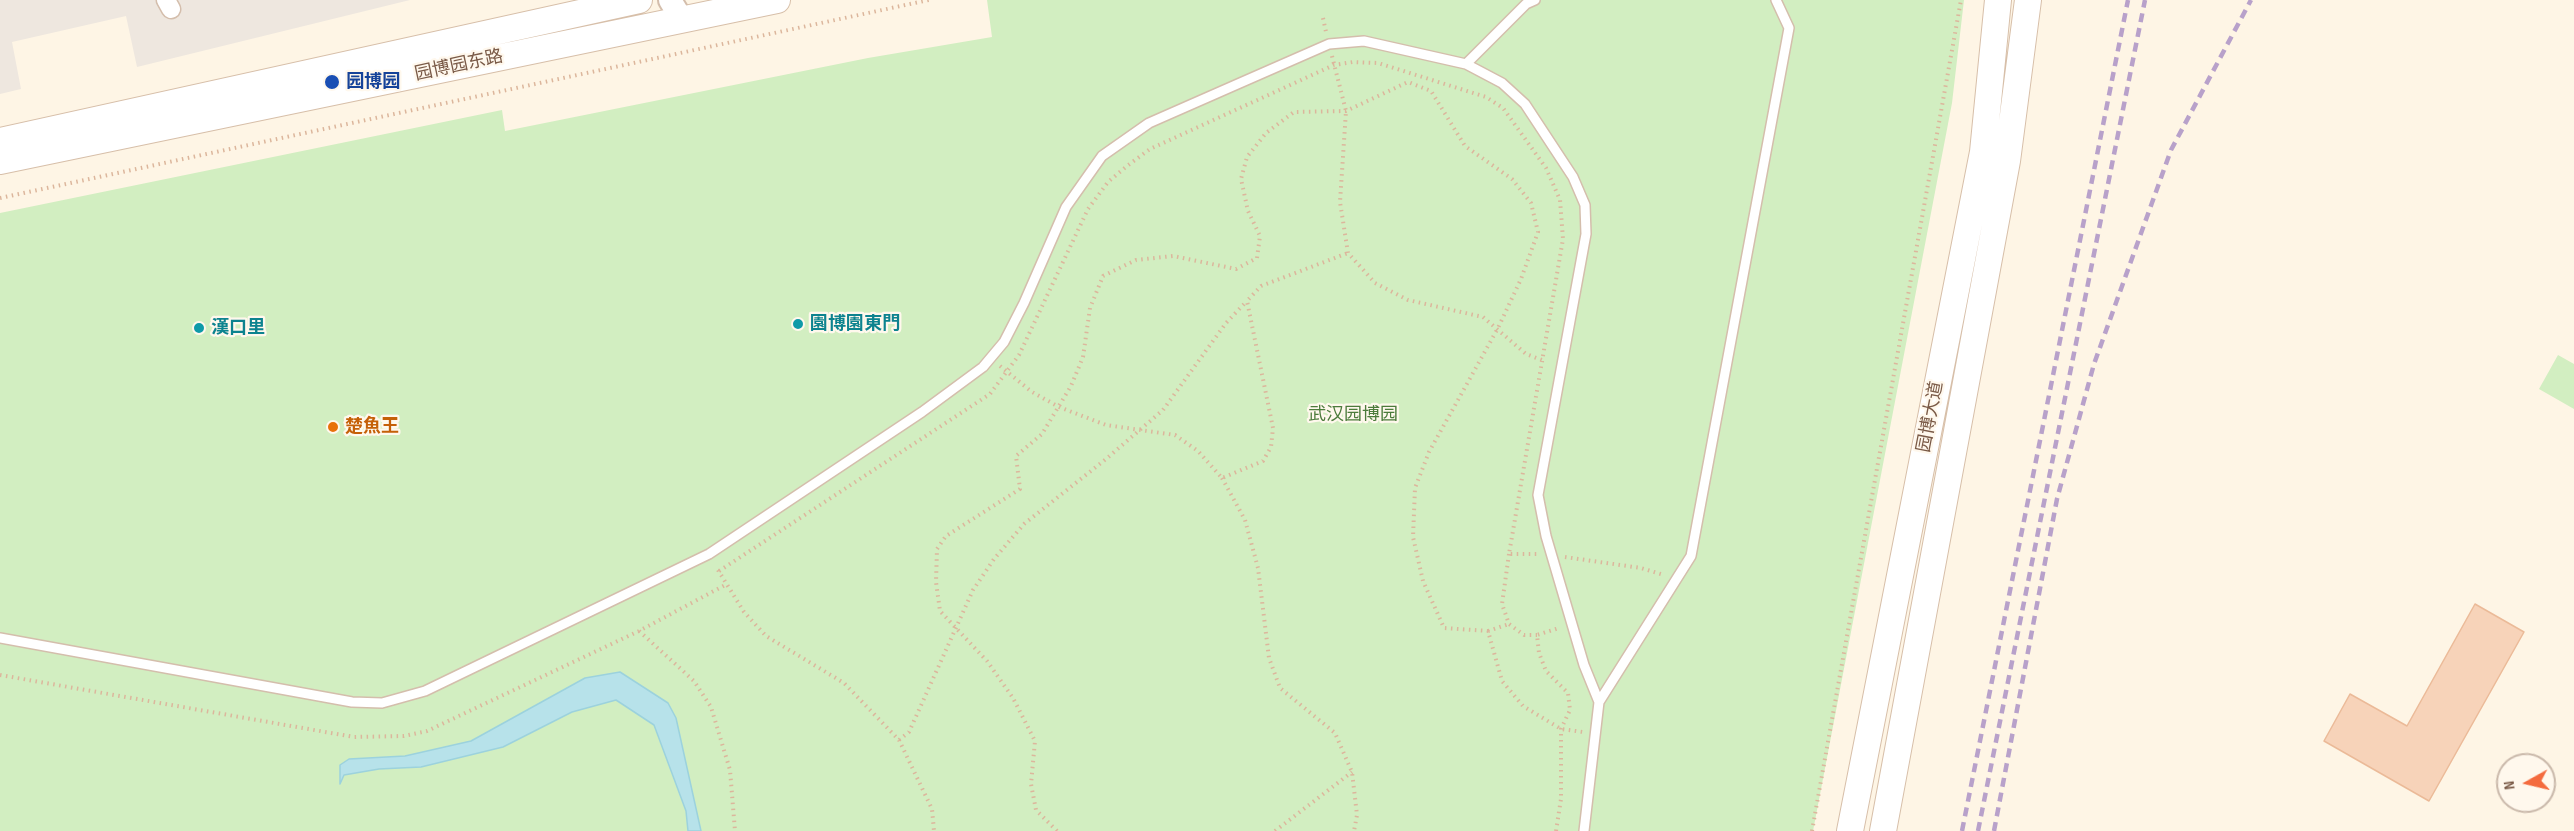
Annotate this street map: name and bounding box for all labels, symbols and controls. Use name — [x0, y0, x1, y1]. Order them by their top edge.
street label: 园博园东路 — [413, 46, 505, 86]
place label: 园博园 — [346, 71, 400, 93]
marker: 园博园 — [323, 73, 341, 91]
place label: 園博園東門 — [810, 313, 900, 335]
place label: 漢口里 — [211, 317, 265, 339]
marker: 園博園東門 — [791, 317, 805, 331]
marker: 漢口里 — [192, 321, 206, 335]
street label: 园博大道 — [1914, 380, 1948, 454]
park label: 武汉园博园 — [1308, 404, 1398, 426]
place label: 楚魚王 — [345, 416, 399, 438]
marker: 楚魚王 — [326, 420, 340, 434]
north arrow — [2496, 753, 2556, 813]
text: N — [2500, 780, 2520, 791]

